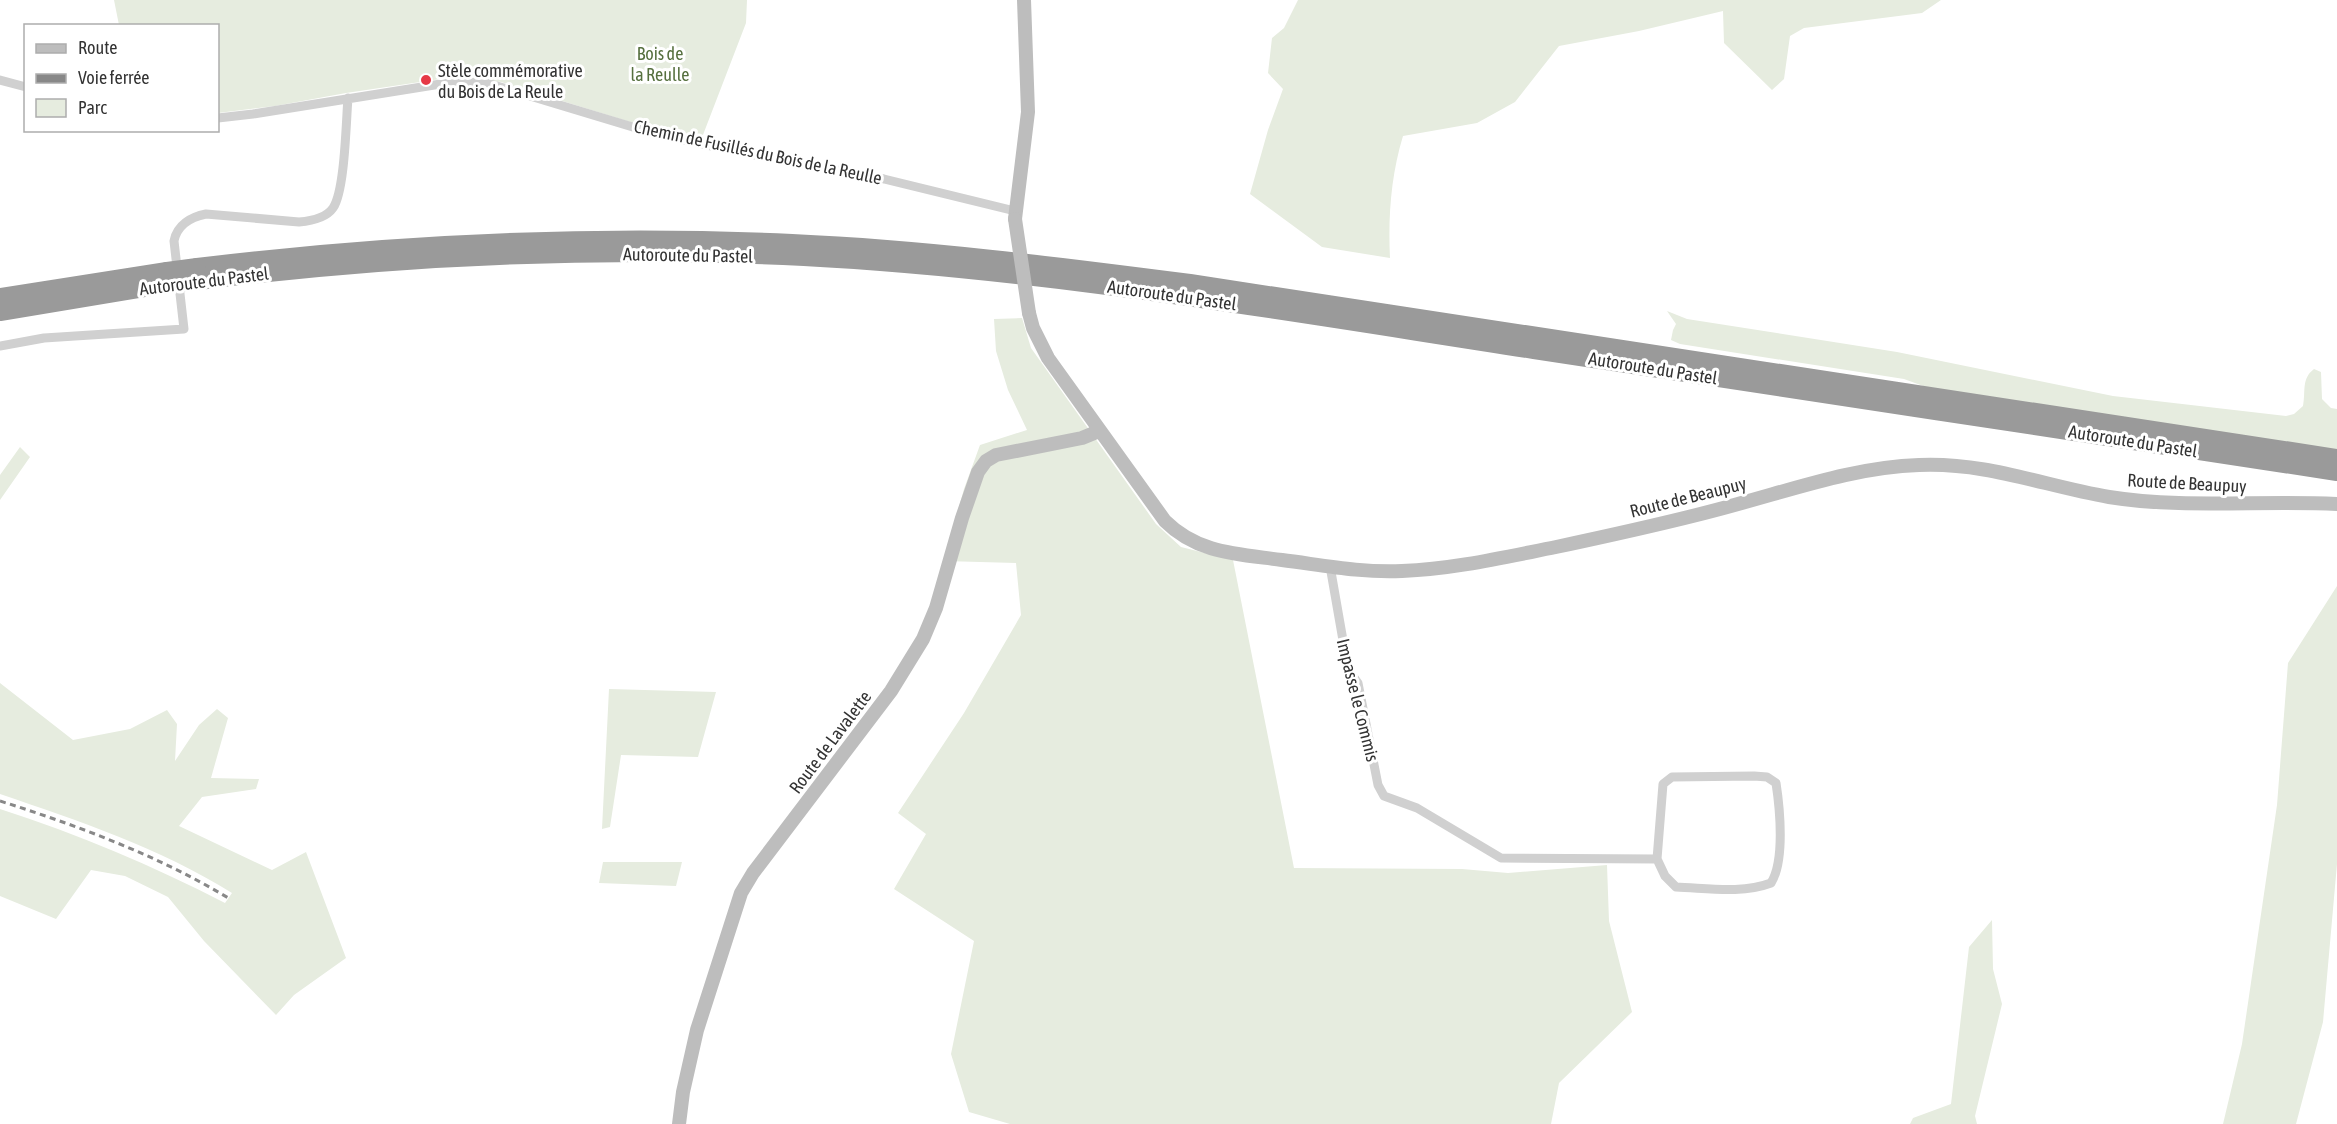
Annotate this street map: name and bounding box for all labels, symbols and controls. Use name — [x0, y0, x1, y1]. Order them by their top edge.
legend — [24, 24, 219, 132]
text: Route — [78, 37, 117, 58]
park label: Bois de la Reulle — [630, 43, 690, 85]
place label: Stèle commémorative du Bois de La Reule — [438, 60, 583, 102]
text: Voie ferrée — [78, 67, 150, 88]
marker: Stèle commémorative du Bois de La Reule — [419, 73, 433, 87]
text: Parc — [78, 97, 107, 118]
street label: Chemin de Fusillés du Bois de la Reulle — [632, 115, 884, 189]
street label: Autoroute du Pastel — [623, 243, 753, 267]
street label: Autoroute du Pastel — [138, 263, 270, 299]
street label: Autoroute du Pastel — [1106, 276, 1238, 314]
street label: Autoroute du Pastel — [1587, 347, 1719, 389]
street label: Autoroute du Pastel — [2067, 420, 2199, 462]
street label: Route de Beaupuy — [2127, 469, 2247, 497]
street label: Route de Beaupuy — [1628, 472, 1748, 522]
street label: Impasse le Commis — [1333, 636, 1383, 764]
street label: Route de Lavalette — [785, 687, 875, 797]

